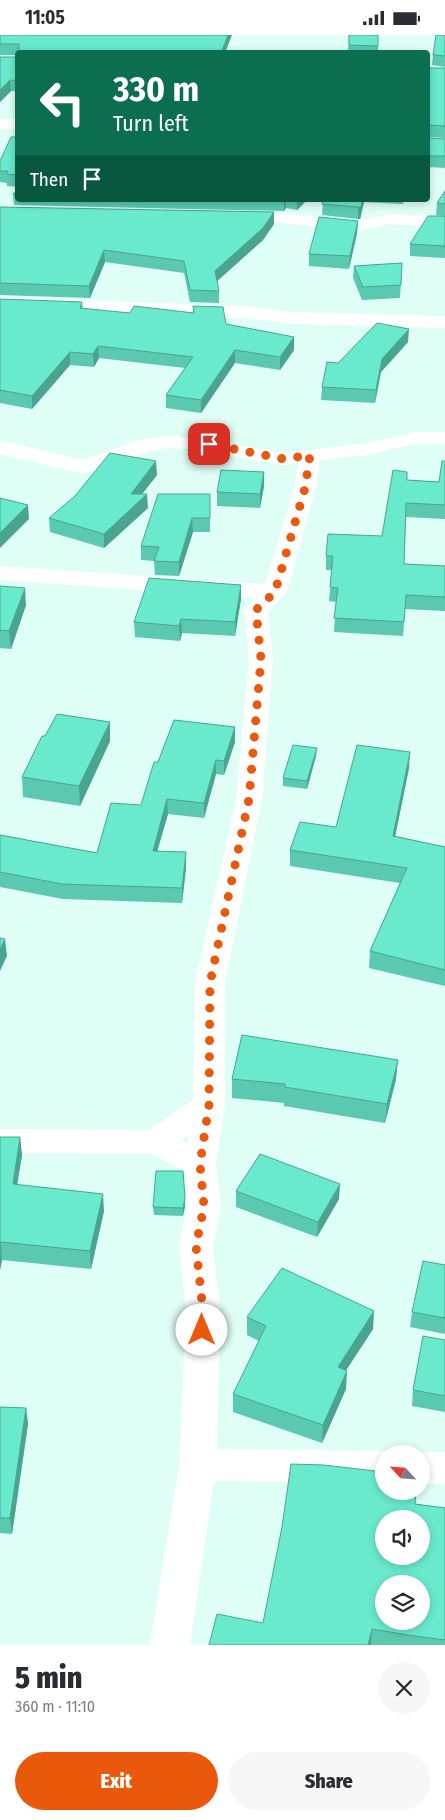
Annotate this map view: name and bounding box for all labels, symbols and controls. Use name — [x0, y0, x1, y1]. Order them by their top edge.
text: 11:05 — [25, 6, 65, 29]
text: 330 m — [113, 68, 199, 110]
icon: left — [30, 70, 95, 135]
text: Turn left — [113, 110, 189, 137]
icon: arrive — [78, 165, 106, 193]
text: Then — [30, 168, 68, 191]
pin — [188, 423, 230, 465]
icon: arrive — [195, 430, 223, 458]
position arrow — [175, 1303, 227, 1355]
north arrow — [375, 1445, 430, 1500]
map controls — [375, 1445, 430, 1630]
button: sound — [375, 1510, 430, 1565]
button: layers — [375, 1575, 430, 1630]
text: 5 min — [15, 1660, 82, 1696]
button: close — [378, 1662, 430, 1714]
text: 360 m · 11:10 — [15, 1697, 95, 1716]
button: Exit — [15, 1752, 218, 1810]
button: Share — [228, 1752, 430, 1810]

